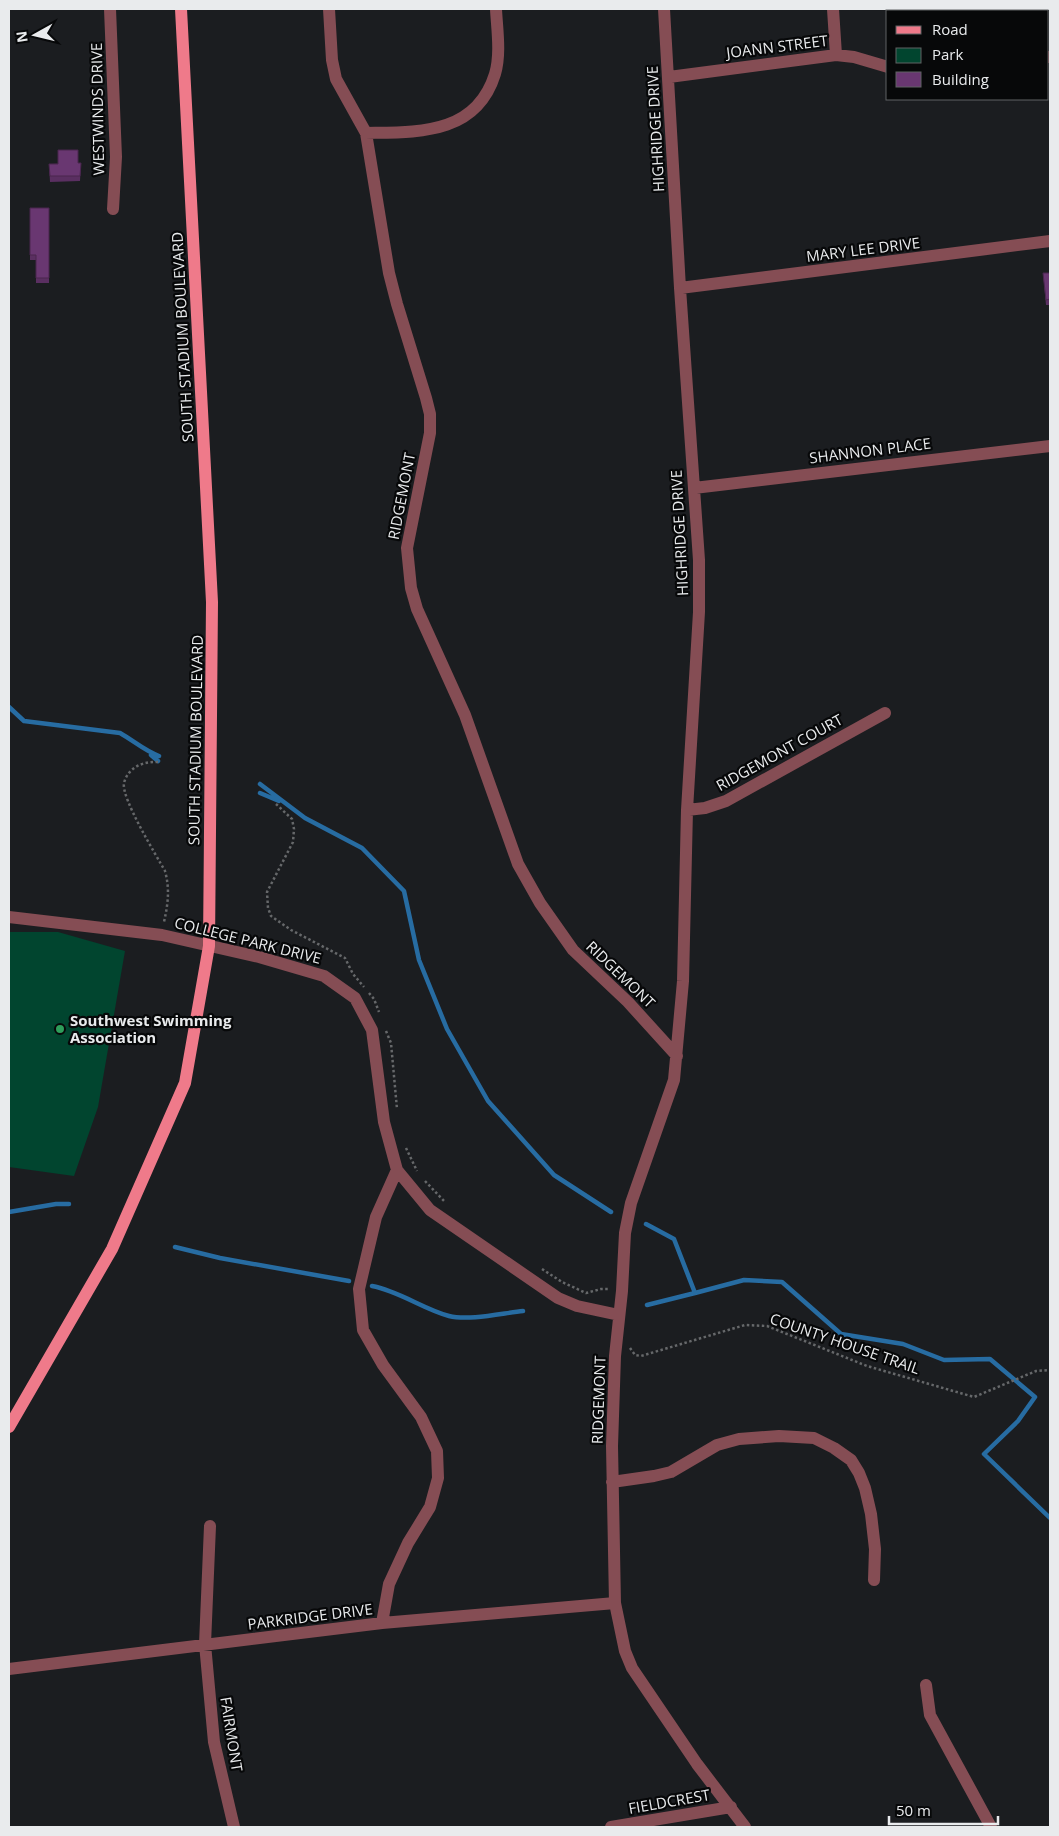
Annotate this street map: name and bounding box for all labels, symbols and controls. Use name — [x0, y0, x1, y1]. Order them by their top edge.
north arrow — [10, 10, 60, 60]
legend — [886, 10, 1049, 100]
text: Road — [932, 19, 968, 39]
text: N — [11, 30, 32, 44]
street label: JOANN STREET — [723, 30, 830, 62]
street label: WESTWINDS DRIVE — [86, 43, 108, 175]
text: Park — [932, 44, 963, 64]
street label: HIGHRIDGE DRIVE — [642, 65, 668, 193]
text: Building — [932, 69, 989, 89]
street label: SOUTH STADIUM BOULEVARD — [167, 231, 197, 443]
street label: MARY LEE DRIVE — [805, 232, 921, 266]
street label: SHANNON PLACE — [808, 433, 932, 467]
street label: RIDGEMONT — [383, 450, 419, 541]
street label: HIGHRIDGE DRIVE — [666, 469, 692, 597]
street label: SOUTH STADIUM BOULEVARD — [183, 635, 207, 845]
street label: RIDGEMONT COURT — [712, 709, 846, 795]
street label: COLLEGE PARK DRIVE — [172, 912, 324, 968]
street label: RIDGEMONT — [582, 936, 660, 1012]
place label: Southwest Swimming Association — [70, 1010, 232, 1047]
marker: Southwest Swimming Association — [54, 1023, 66, 1035]
street label: COUNTY HOUSE TRAIL — [768, 1308, 923, 1378]
street label: RIDGEMONT — [586, 1355, 610, 1444]
street label: PARKRIDGE DRIVE — [246, 1598, 374, 1634]
street label: FAIRMONT — [216, 1695, 248, 1774]
street label: FIELDCREST — [627, 1784, 712, 1818]
scale bar — [889, 1794, 998, 1826]
text: 50 m — [896, 1800, 931, 1820]

